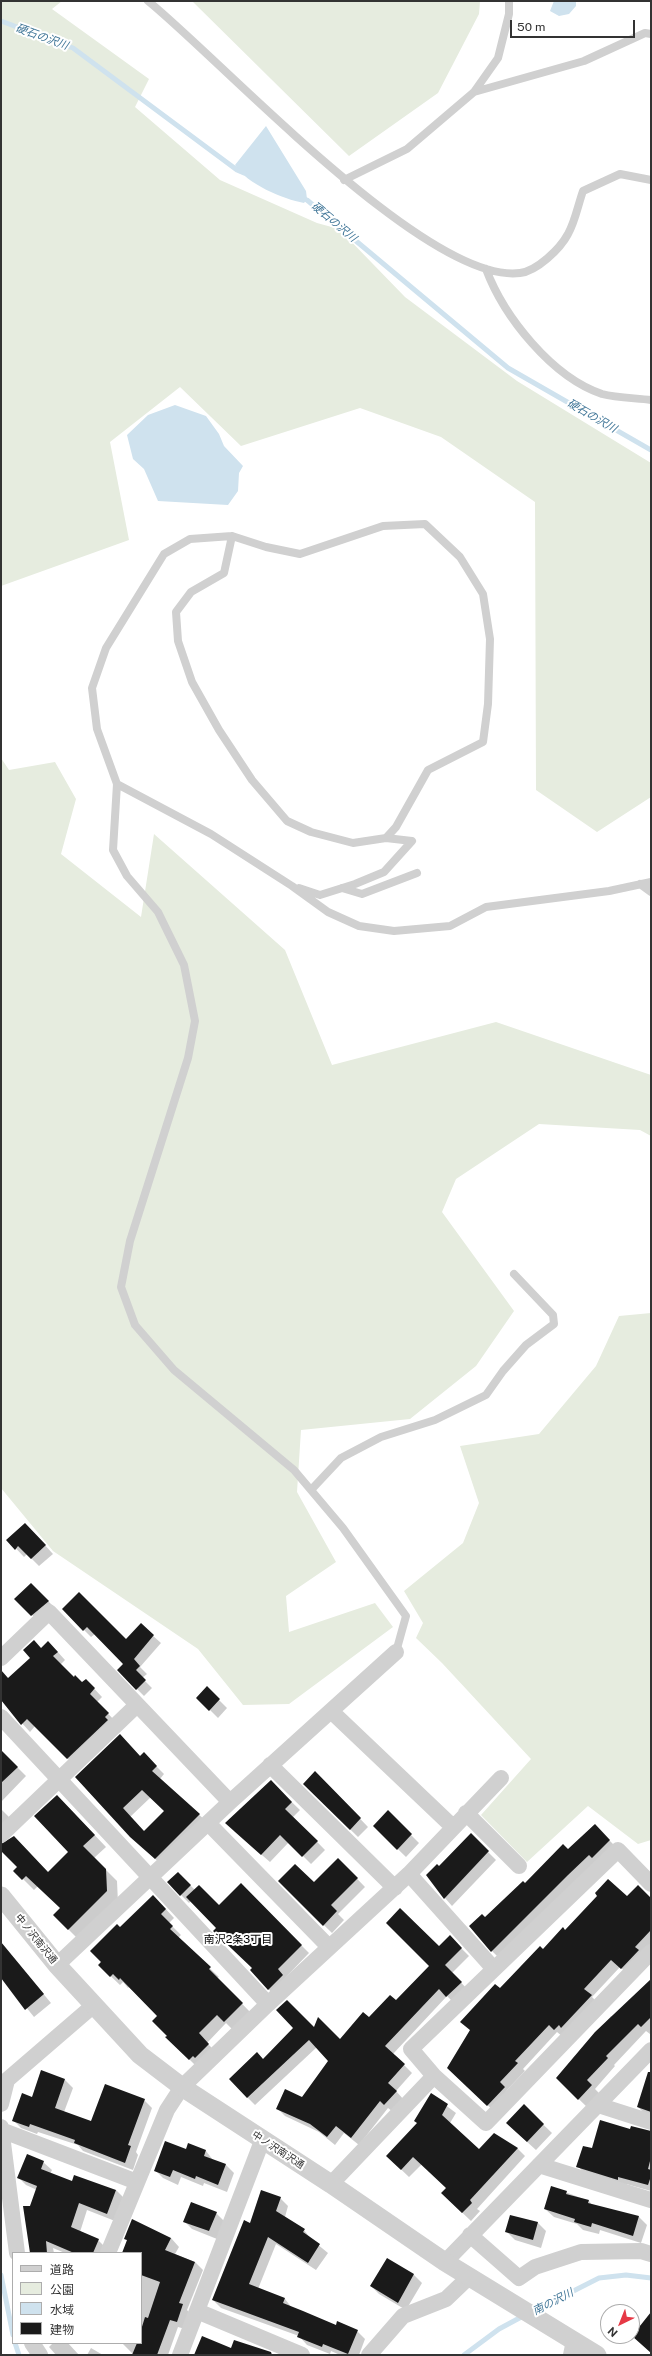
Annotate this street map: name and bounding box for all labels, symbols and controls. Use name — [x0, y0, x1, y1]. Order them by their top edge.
scale bar — [512, 12, 637, 38]
text: 50 m — [517, 20, 545, 34]
water label: 硬石の沢川 — [14, 21, 70, 53]
water label: 硬石の沢川 — [309, 199, 359, 245]
water label: 硬石の沢川 — [565, 397, 619, 435]
street label: 中ノ沢南沢通 — [12, 1912, 60, 1966]
district label: 南沢2条3丁目 — [204, 1933, 272, 1947]
street label: 中ノ沢南沢通 — [250, 2129, 306, 2171]
legend — [12, 2252, 142, 2344]
text: 道路 — [50, 2263, 74, 2277]
text: 公園 — [50, 2283, 74, 2297]
water label: 南の沢川 — [530, 2286, 576, 2318]
text: 水域 — [50, 2303, 74, 2317]
north arrow — [600, 2304, 640, 2344]
text: 建物 — [50, 2323, 74, 2337]
text: N — [605, 2325, 620, 2339]

